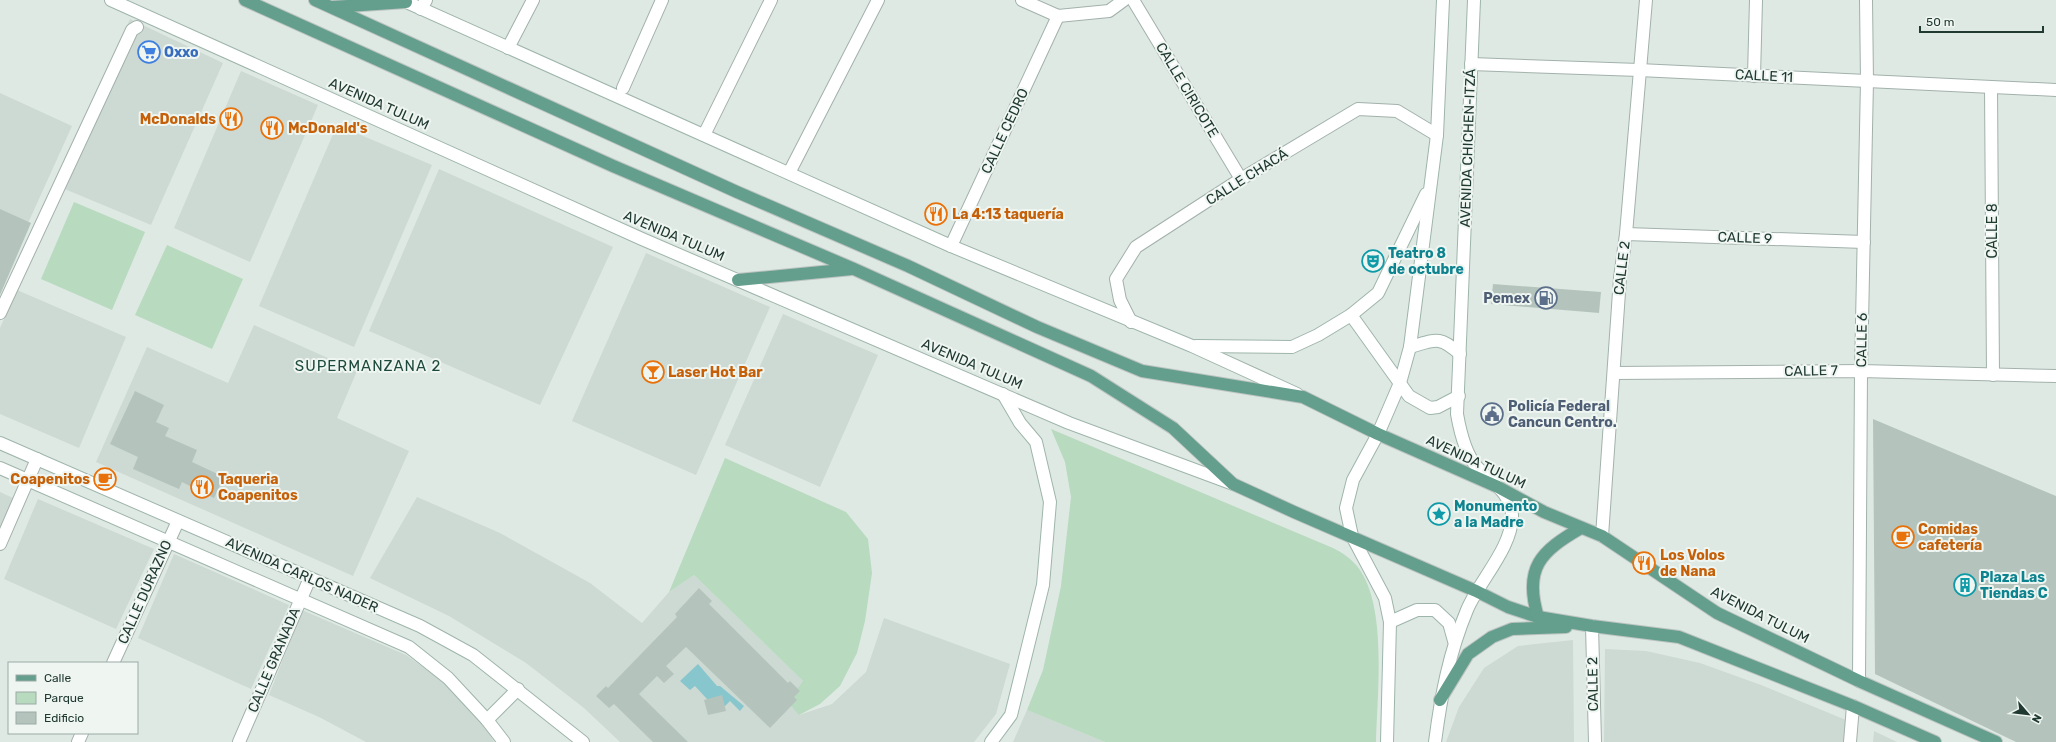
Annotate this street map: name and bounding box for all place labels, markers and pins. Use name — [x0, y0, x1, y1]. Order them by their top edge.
supermarket icon: Oxxo — [136, 39, 162, 65]
place label: Oxxo — [164, 44, 199, 61]
restaurant icon: McDonalds — [218, 106, 244, 132]
place label: McDonalds — [140, 111, 216, 128]
restaurant icon: McDonald's — [259, 115, 285, 141]
place label: McDonald's — [288, 120, 368, 137]
restaurant icon: La 4:13 taquería — [923, 201, 949, 227]
place label: La 4:13 taquería — [952, 206, 1064, 223]
place label: Teatro 8 de octubre — [1388, 245, 1464, 278]
theatre icon: Teatro 8 de octubre — [1360, 248, 1386, 274]
fuel station icon: Pemex — [1533, 285, 1559, 311]
place label: Pemex — [1483, 290, 1531, 307]
bar icon: Laser Hot Bar — [640, 359, 666, 385]
place label: Laser Hot Bar — [668, 364, 763, 381]
place label: Policía Federal Cancun Centro. — [1508, 398, 1617, 431]
public building icon: Policía Federal Cancun Centro. — [1479, 401, 1505, 427]
cafe icon: Coapenitos — [92, 466, 118, 492]
place label: Coapenitos — [10, 471, 90, 488]
place label: Taqueria Coapenitos — [218, 471, 298, 504]
restaurant icon: Taqueria Coapenitos — [189, 474, 215, 500]
place label: Monumento a la Madre — [1454, 498, 1537, 531]
place icon: Monumento a la Madre — [1426, 501, 1452, 527]
place label: Comidas cafetería — [1918, 521, 1982, 554]
cafe icon: Comidas cafetería — [1890, 524, 1916, 550]
place label: Los Volos de Nana — [1660, 547, 1725, 580]
restaurant icon: Los Volos de Nana — [1631, 550, 1657, 576]
place label: Plaza Las Tiendas C — [1980, 569, 2048, 602]
building icon: Plaza Las Tiendas C — [1952, 572, 1978, 598]

